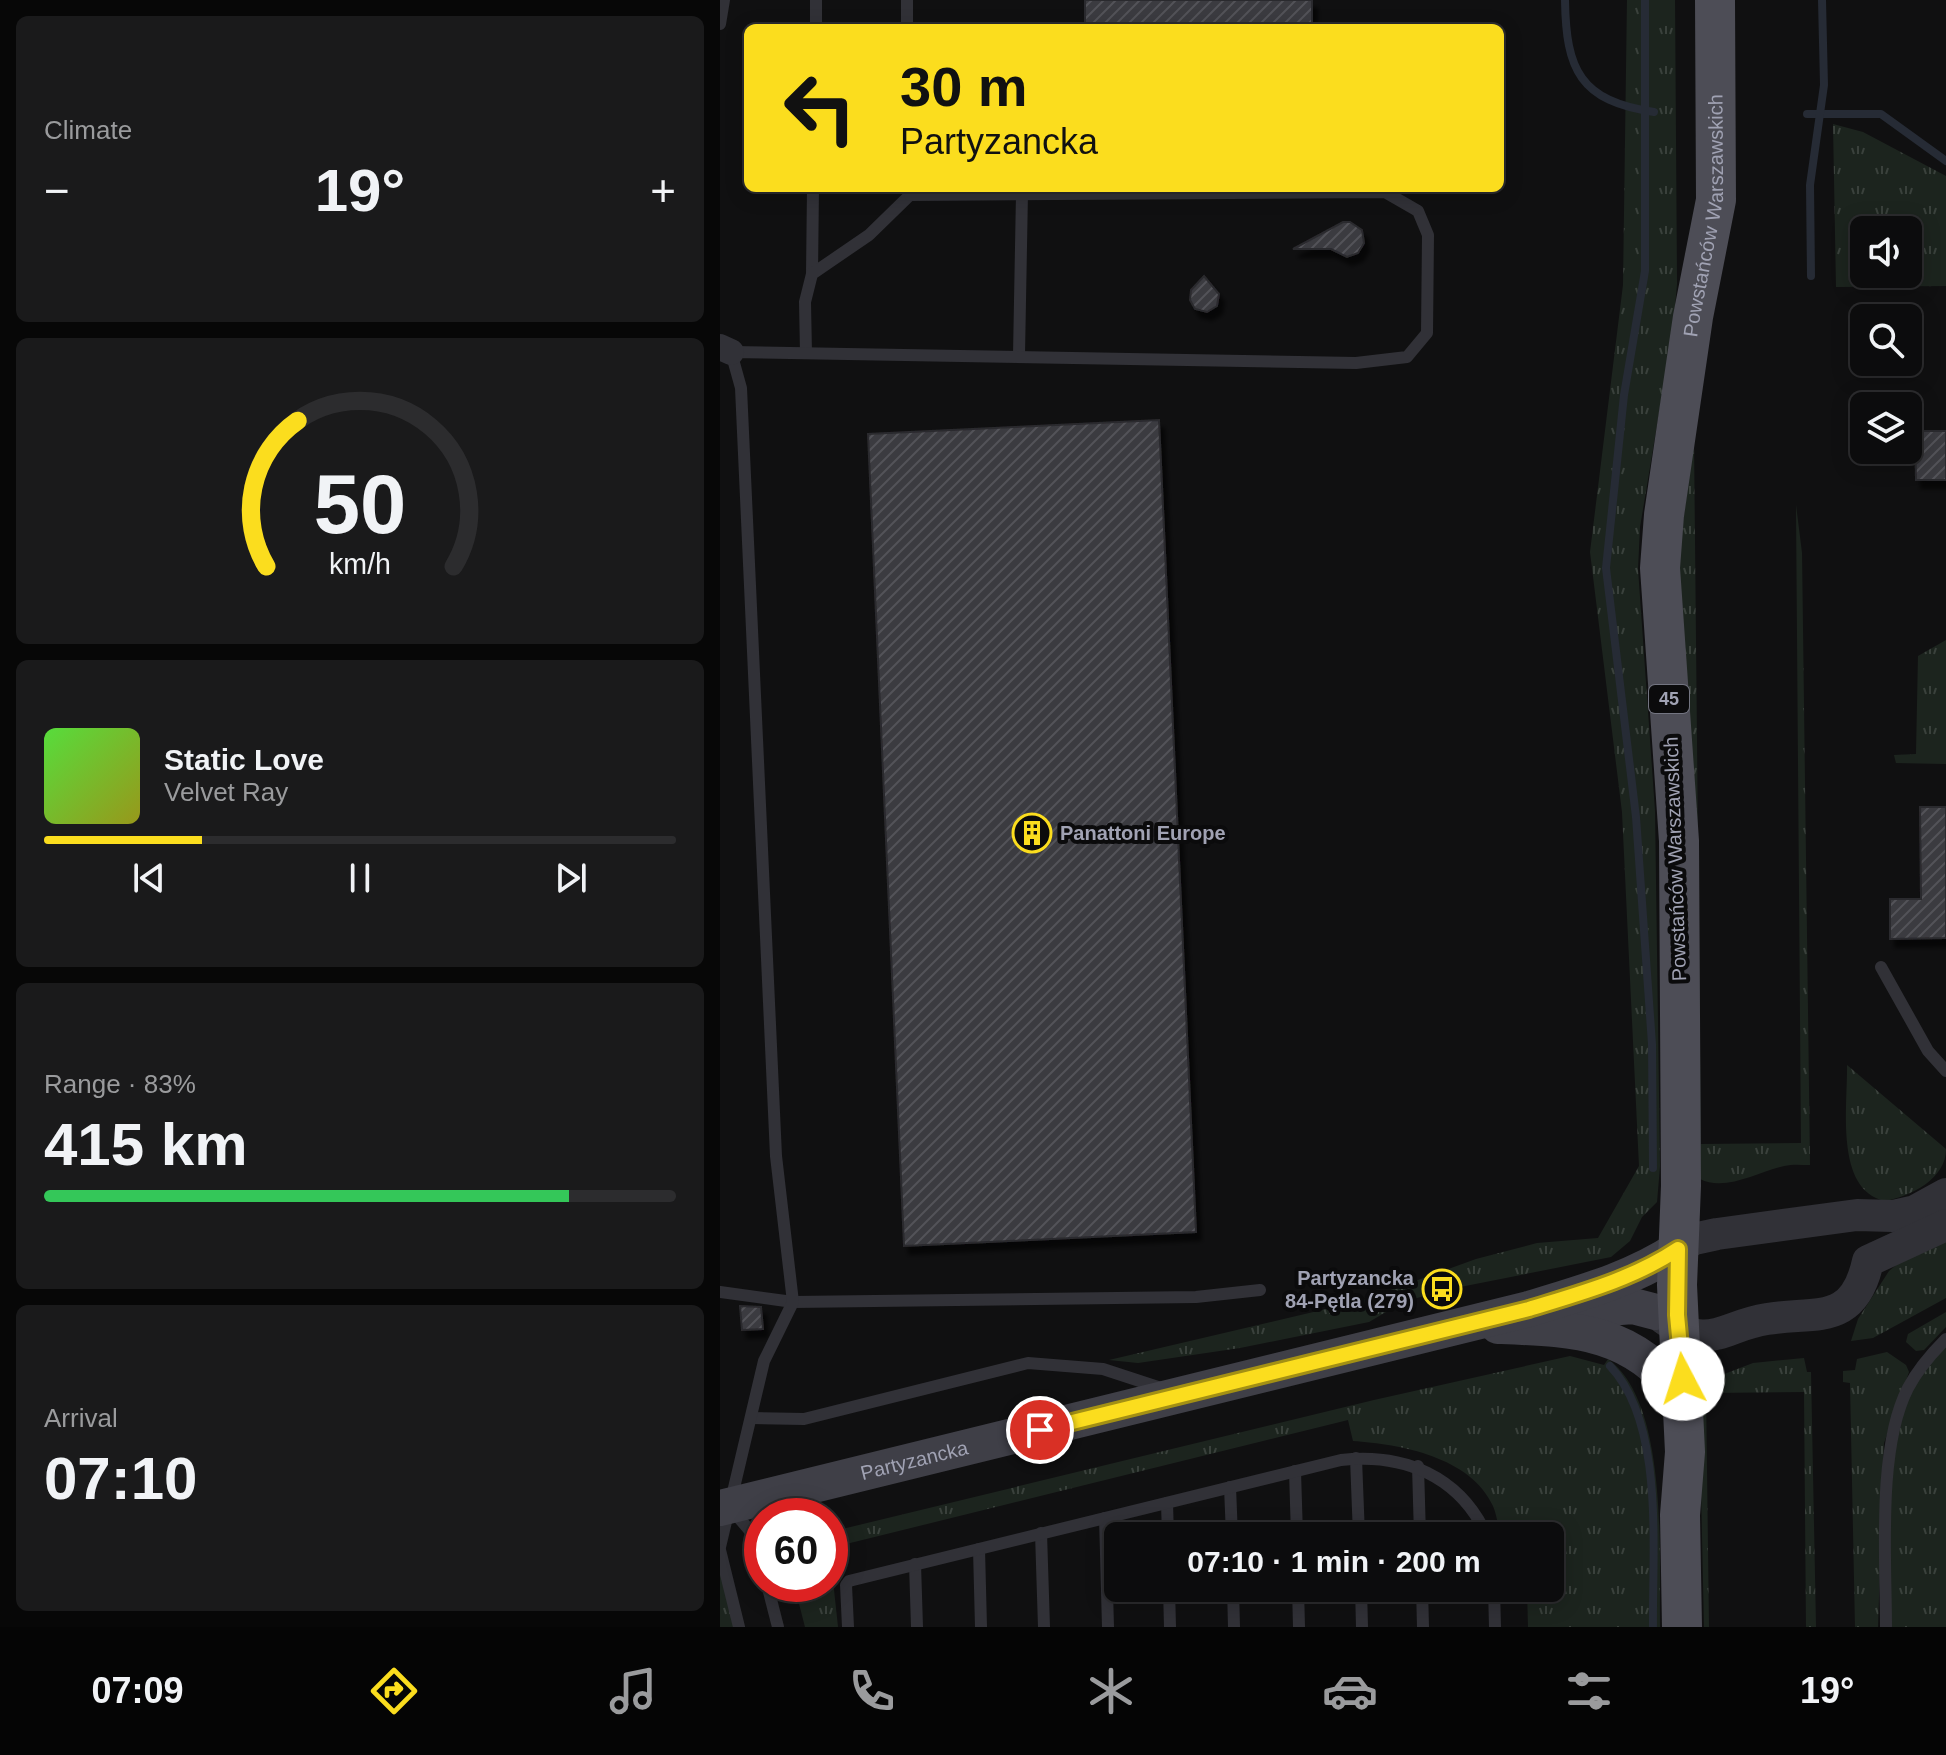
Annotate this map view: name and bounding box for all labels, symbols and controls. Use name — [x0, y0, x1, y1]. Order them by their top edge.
text: 30 m — [900, 55, 1028, 118]
icon: left — [768, 56, 872, 160]
street label: Powstańców Warszawskich — [1679, 94, 1727, 338]
text: Climate — [44, 115, 132, 145]
text: Partyzancka — [900, 121, 1098, 162]
text: 19° — [315, 157, 405, 224]
text: − — [44, 166, 70, 215]
text: + — [650, 166, 676, 215]
map controls — [1850, 216, 1922, 464]
button: sound — [1850, 216, 1922, 288]
button: search — [1850, 304, 1922, 376]
button: layers — [1850, 392, 1922, 464]
text: 50 — [314, 458, 406, 551]
text: km/h — [329, 548, 391, 580]
road number: 45 — [1649, 685, 1689, 713]
street label: Powstańców Warszawskich — [1660, 736, 1690, 982]
text: Static Love — [164, 743, 324, 776]
text: Velvet Ray — [164, 777, 288, 807]
building icon: Panattoni Europe — [1011, 812, 1053, 854]
place label: Panattoni Europe — [1060, 822, 1226, 844]
icon: previous — [127, 856, 171, 900]
icon: pause — [338, 856, 382, 900]
icon: next — [549, 856, 593, 900]
text: Range · 83% — [44, 1069, 196, 1099]
text: 415 km — [44, 1111, 248, 1178]
place label: Partyzancka 84-Pętla (279) — [1285, 1267, 1415, 1312]
bus stop icon: Partyzancka 84-Pętla (279) — [1421, 1268, 1463, 1310]
position arrow — [1641, 1337, 1725, 1421]
pin — [1006, 1396, 1074, 1464]
text: Arrival — [44, 1403, 118, 1433]
icon: arrive — [1018, 1408, 1062, 1452]
street label: Partyzancka — [858, 1436, 971, 1484]
text: 07:10 — [44, 1445, 197, 1512]
speed limit sign: 60 — [744, 1498, 848, 1602]
text: 07:10 · 1 min · 200 m — [1187, 1545, 1481, 1578]
icon: directions — [366, 1663, 422, 1719]
icon: music — [605, 1663, 661, 1719]
icon: phone — [844, 1663, 900, 1719]
icon: climate — [1083, 1663, 1139, 1719]
icon: car — [1322, 1663, 1378, 1719]
icon: filters — [1561, 1663, 1617, 1719]
text: 07:09 — [91, 1670, 184, 1711]
text: 19° — [1800, 1670, 1854, 1711]

